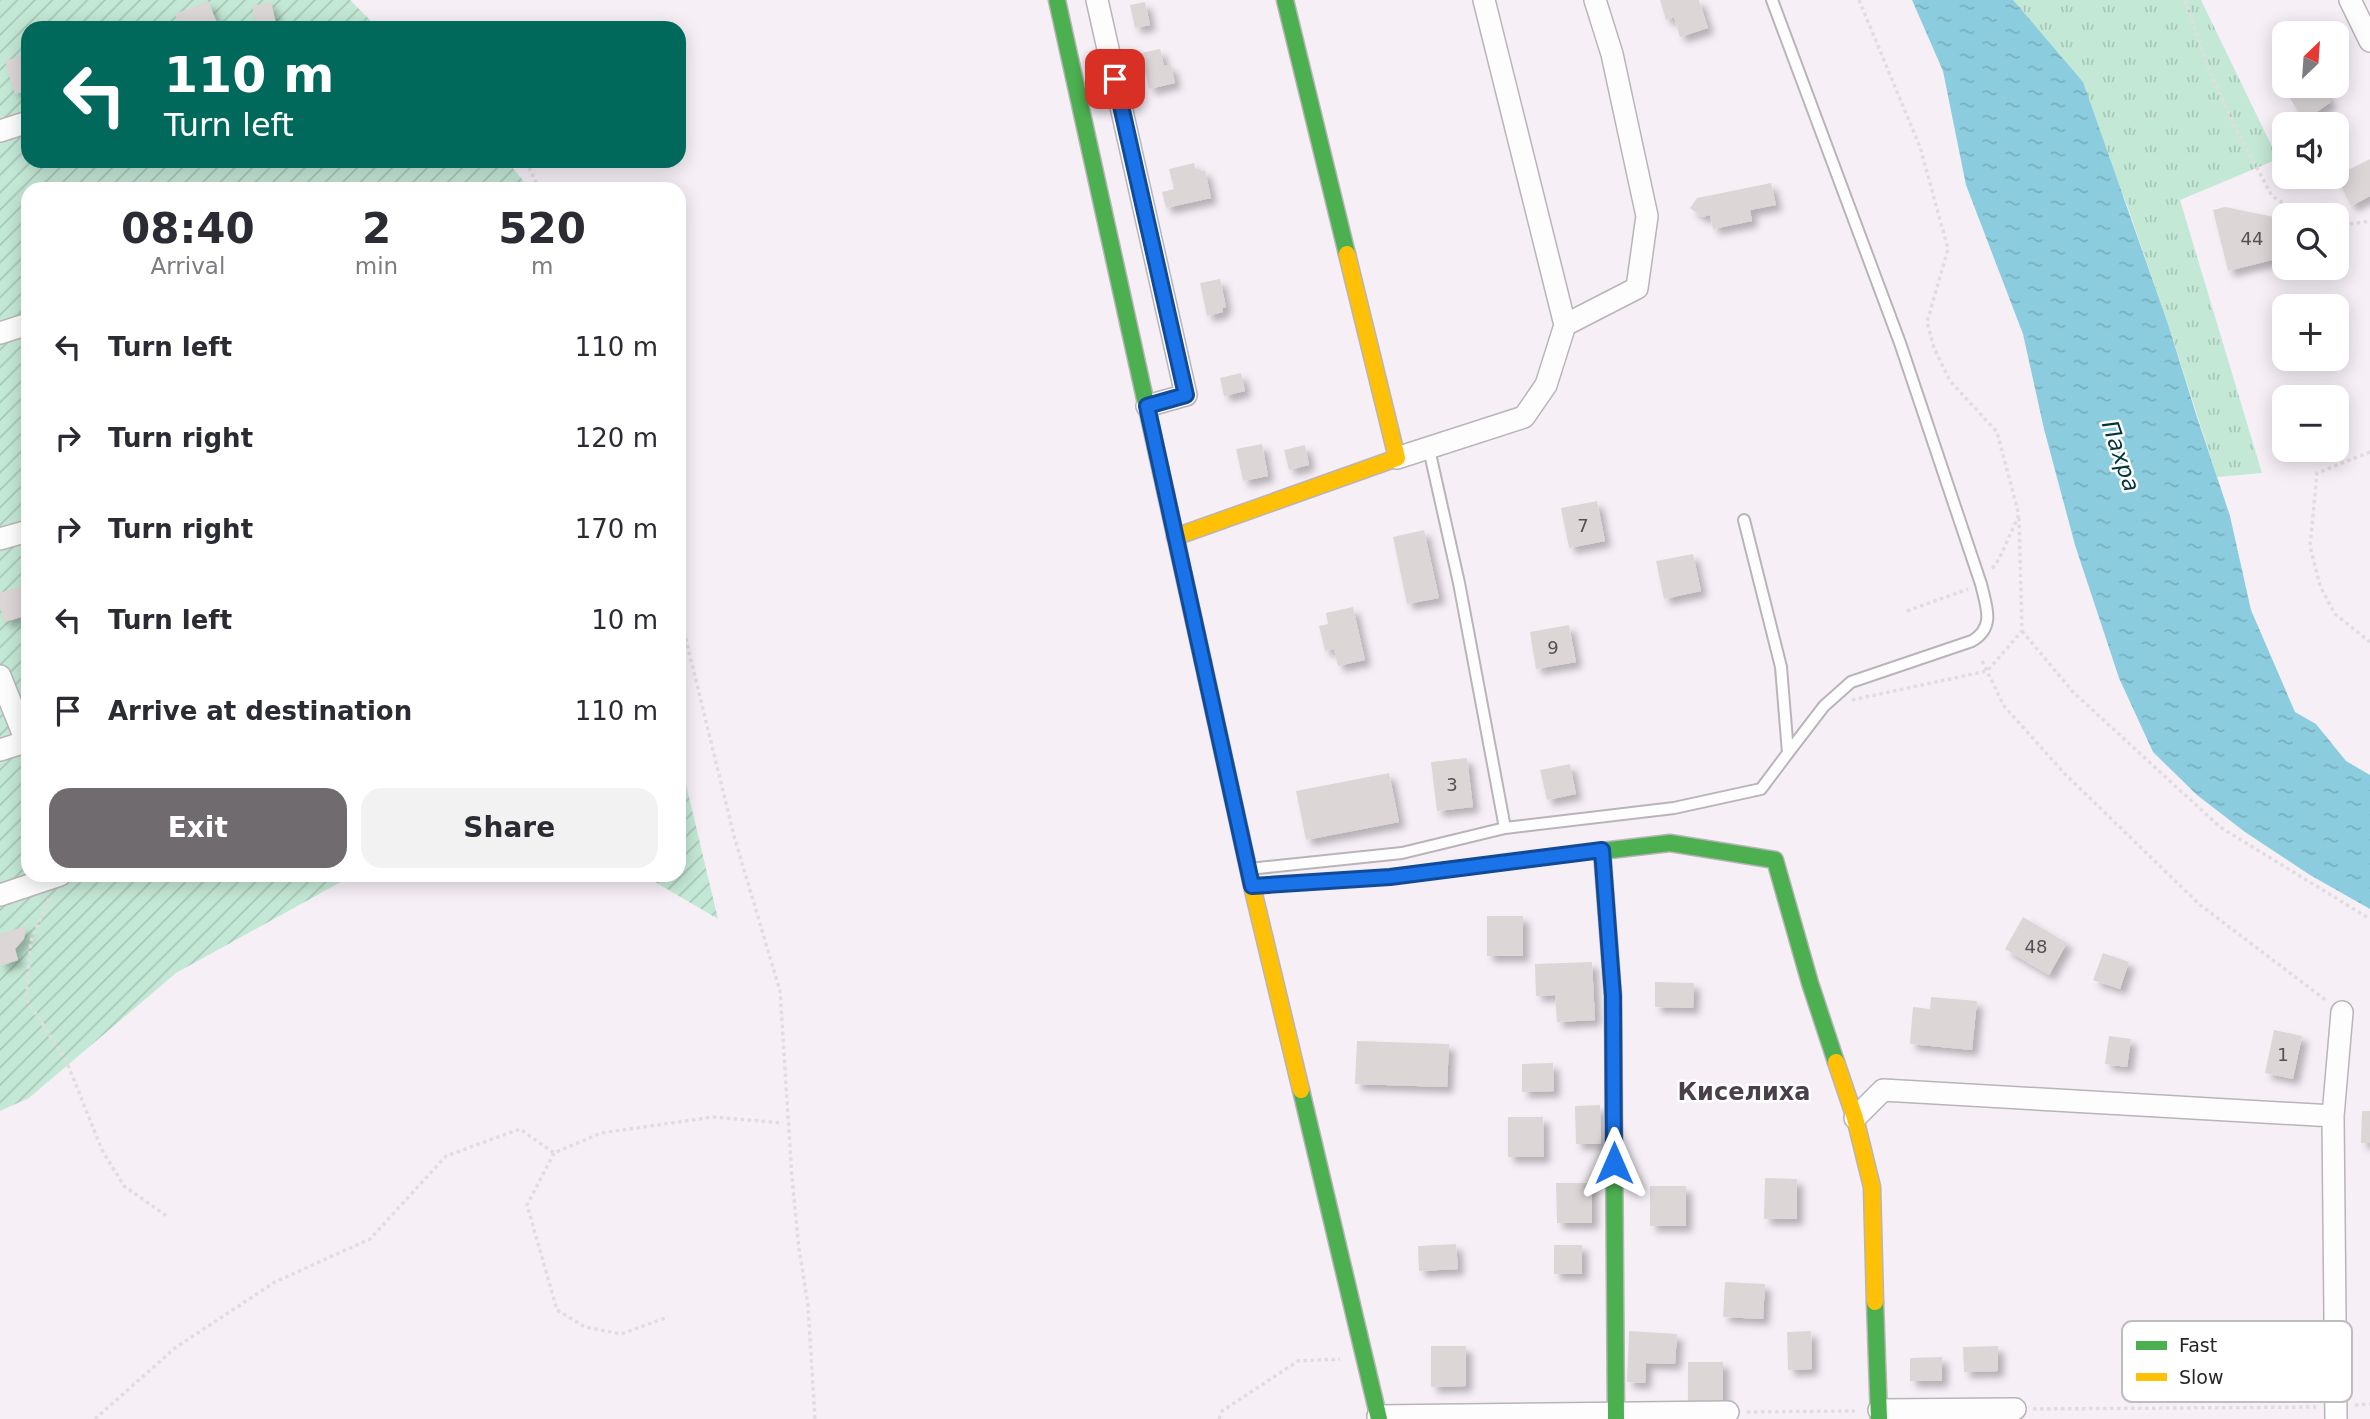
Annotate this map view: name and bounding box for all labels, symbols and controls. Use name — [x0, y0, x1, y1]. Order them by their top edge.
north arrow — [2272, 21, 2348, 98]
map controls — [2272, 21, 2349, 462]
text: 110 m — [164, 47, 334, 104]
icon: left — [49, 49, 140, 140]
pin — [1085, 49, 1145, 109]
icon: arrive — [1096, 60, 1134, 98]
text: Turn left — [164, 106, 294, 144]
button: sound — [2272, 112, 2349, 189]
button: search — [2272, 203, 2349, 280]
text: 08:40 — [121, 204, 255, 253]
text: 2 — [362, 204, 391, 253]
text: 520 — [498, 204, 586, 253]
house number: 44 — [2241, 228, 2263, 249]
text: Arrival — [151, 253, 225, 279]
text: min — [355, 253, 398, 279]
text: m — [531, 253, 553, 279]
button: + — [2272, 294, 2349, 371]
icon: left — [49, 328, 87, 366]
text: Turn left — [108, 332, 232, 362]
text: 110 m — [575, 332, 658, 362]
button: − — [2272, 385, 2349, 462]
water label: Пахра — [2097, 417, 2145, 495]
icon: right — [49, 419, 87, 457]
text: Turn right — [108, 423, 253, 453]
text: 120 m — [575, 423, 658, 453]
icon: right — [49, 510, 87, 548]
text: Turn right — [108, 514, 253, 544]
text: 170 m — [575, 514, 658, 544]
house number: 7 — [1577, 515, 1589, 536]
icon: left — [49, 601, 87, 639]
text: Turn left — [108, 605, 232, 635]
text: 10 m — [591, 605, 658, 635]
house number: 9 — [1547, 637, 1559, 658]
icon: arrive — [49, 692, 87, 730]
text: Arrive at destination — [108, 696, 412, 726]
text: 110 m — [575, 696, 658, 726]
house number: 3 — [1446, 774, 1458, 795]
button: Exit — [49, 788, 347, 868]
button: Share — [361, 788, 658, 868]
house number: 48 — [2025, 936, 2047, 957]
house number: 1 — [2277, 1044, 2289, 1065]
district label: Киселиха — [1677, 1078, 1811, 1106]
position arrow — [1577, 1126, 1651, 1200]
legend — [2122, 1321, 2352, 1402]
text: Fast — [2179, 1334, 2217, 1356]
text: Slow — [2179, 1366, 2224, 1388]

